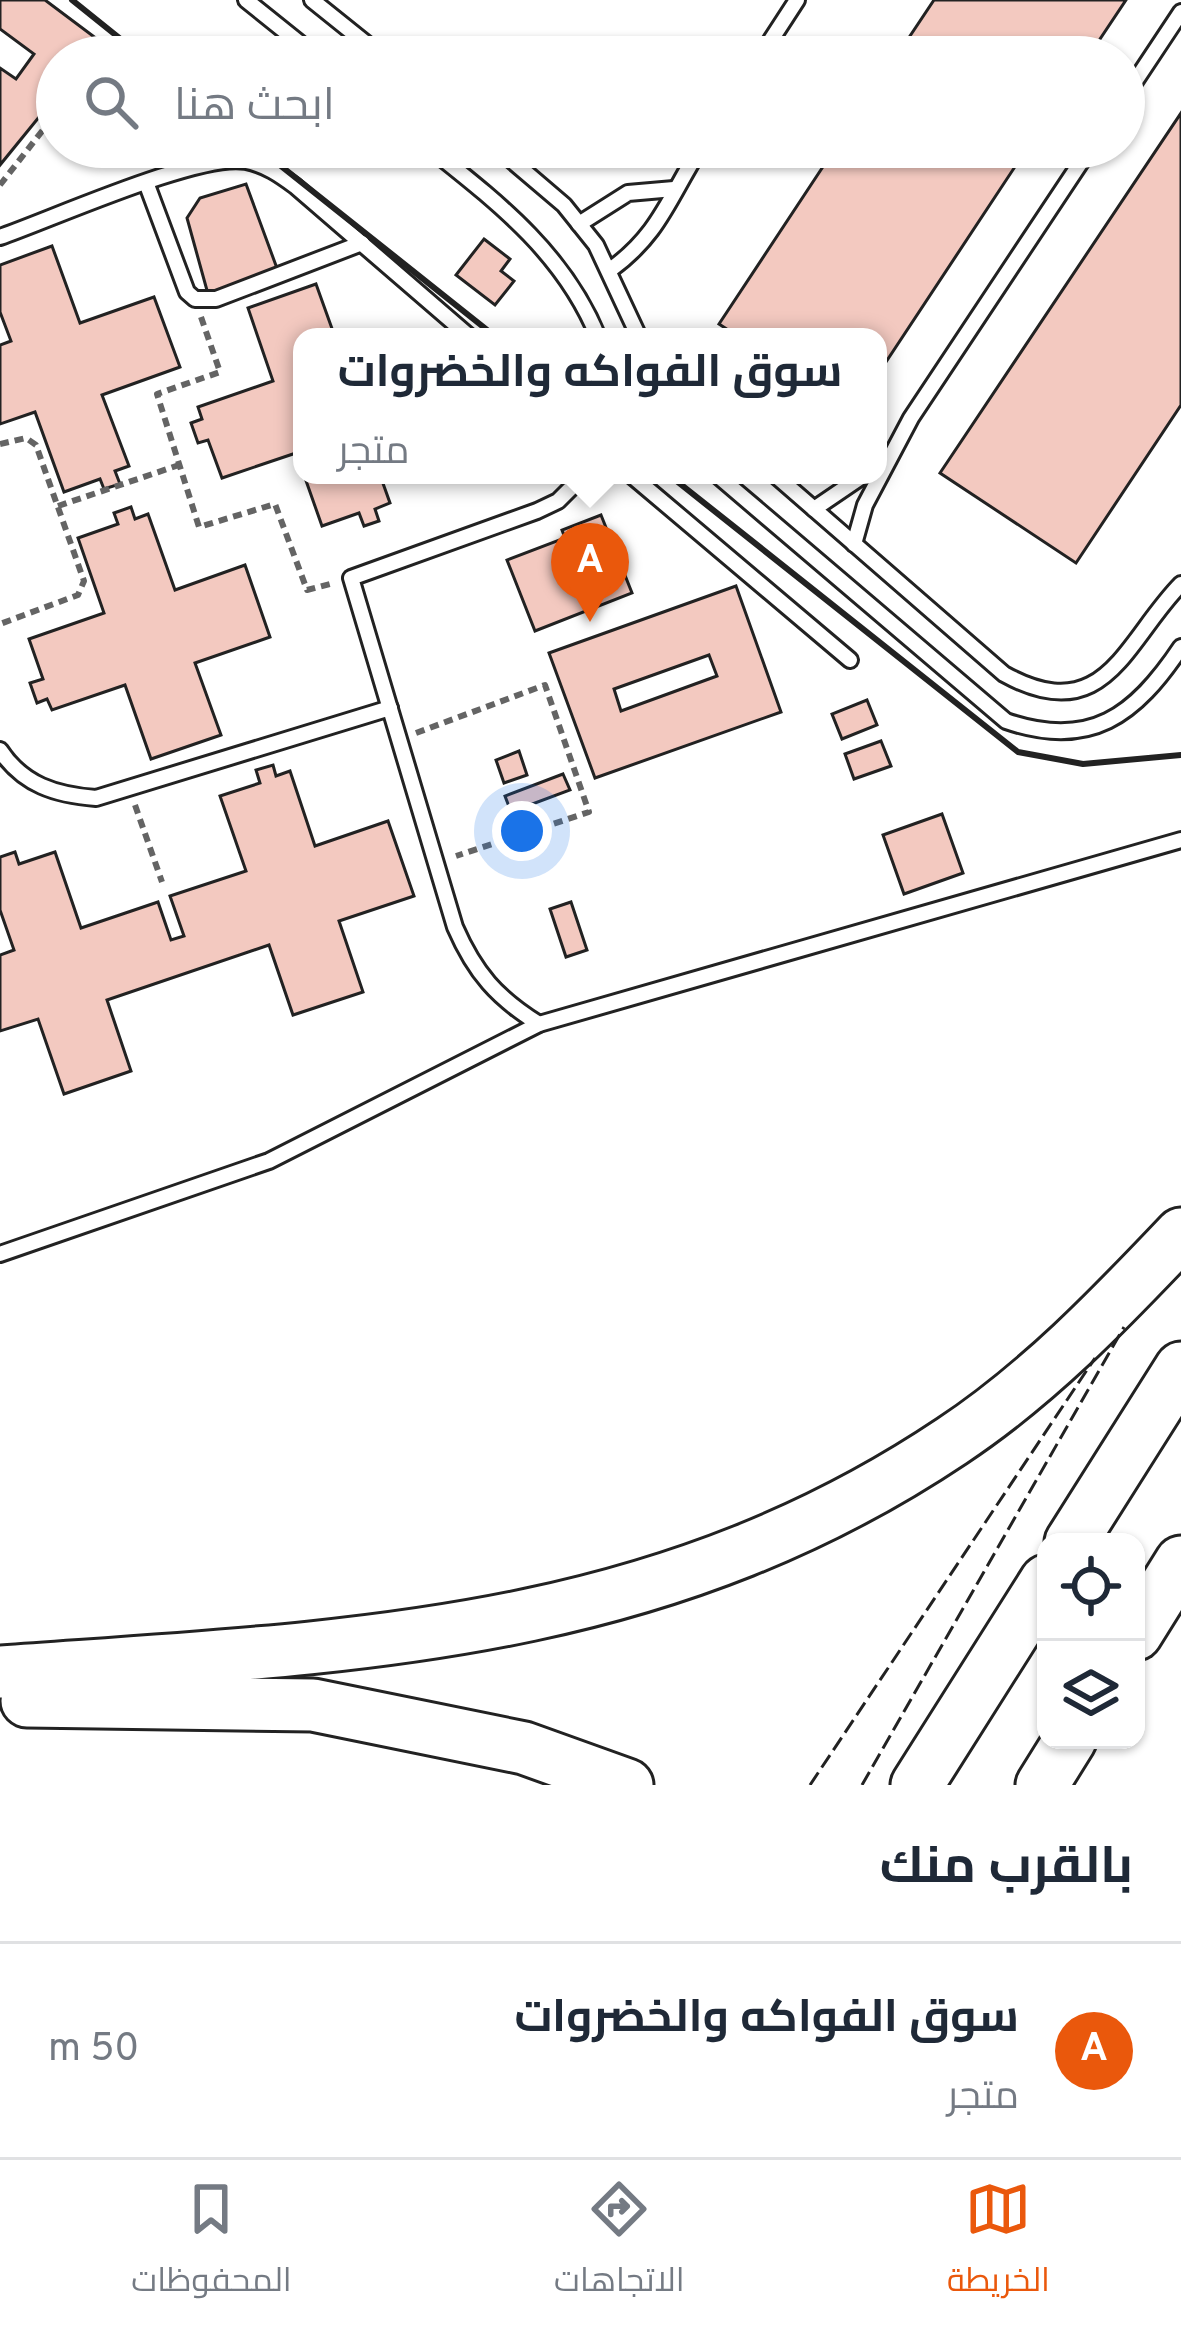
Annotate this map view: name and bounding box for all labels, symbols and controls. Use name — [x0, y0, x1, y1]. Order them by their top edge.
search box — [36, 36, 1145, 168]
icon: search — [78, 69, 144, 135]
text: ابحث هنا — [174, 79, 335, 136]
popup — [293, 328, 887, 484]
text: سوق الفواكه والخضروات — [338, 346, 842, 403]
text: متجر — [338, 429, 409, 478]
pin: A — [551, 523, 629, 622]
your location — [492, 801, 552, 861]
map controls — [1037, 1533, 1145, 1749]
button: locate — [1037, 1533, 1145, 1641]
button: layers — [1037, 1641, 1145, 1749]
text: بالقرب منك — [880, 1837, 1133, 1902]
text: سوق الفواكه والخضروات — [514, 1991, 1019, 2048]
text: 50 m — [48, 2026, 139, 2075]
text: A — [1080, 2026, 1108, 2075]
text: متجر — [947, 2074, 1019, 2123]
tab: المحفوظات — [131, 2176, 292, 2310]
tab: الاتجاهات — [554, 2176, 685, 2310]
tab: الخريطة — [947, 2176, 1050, 2310]

